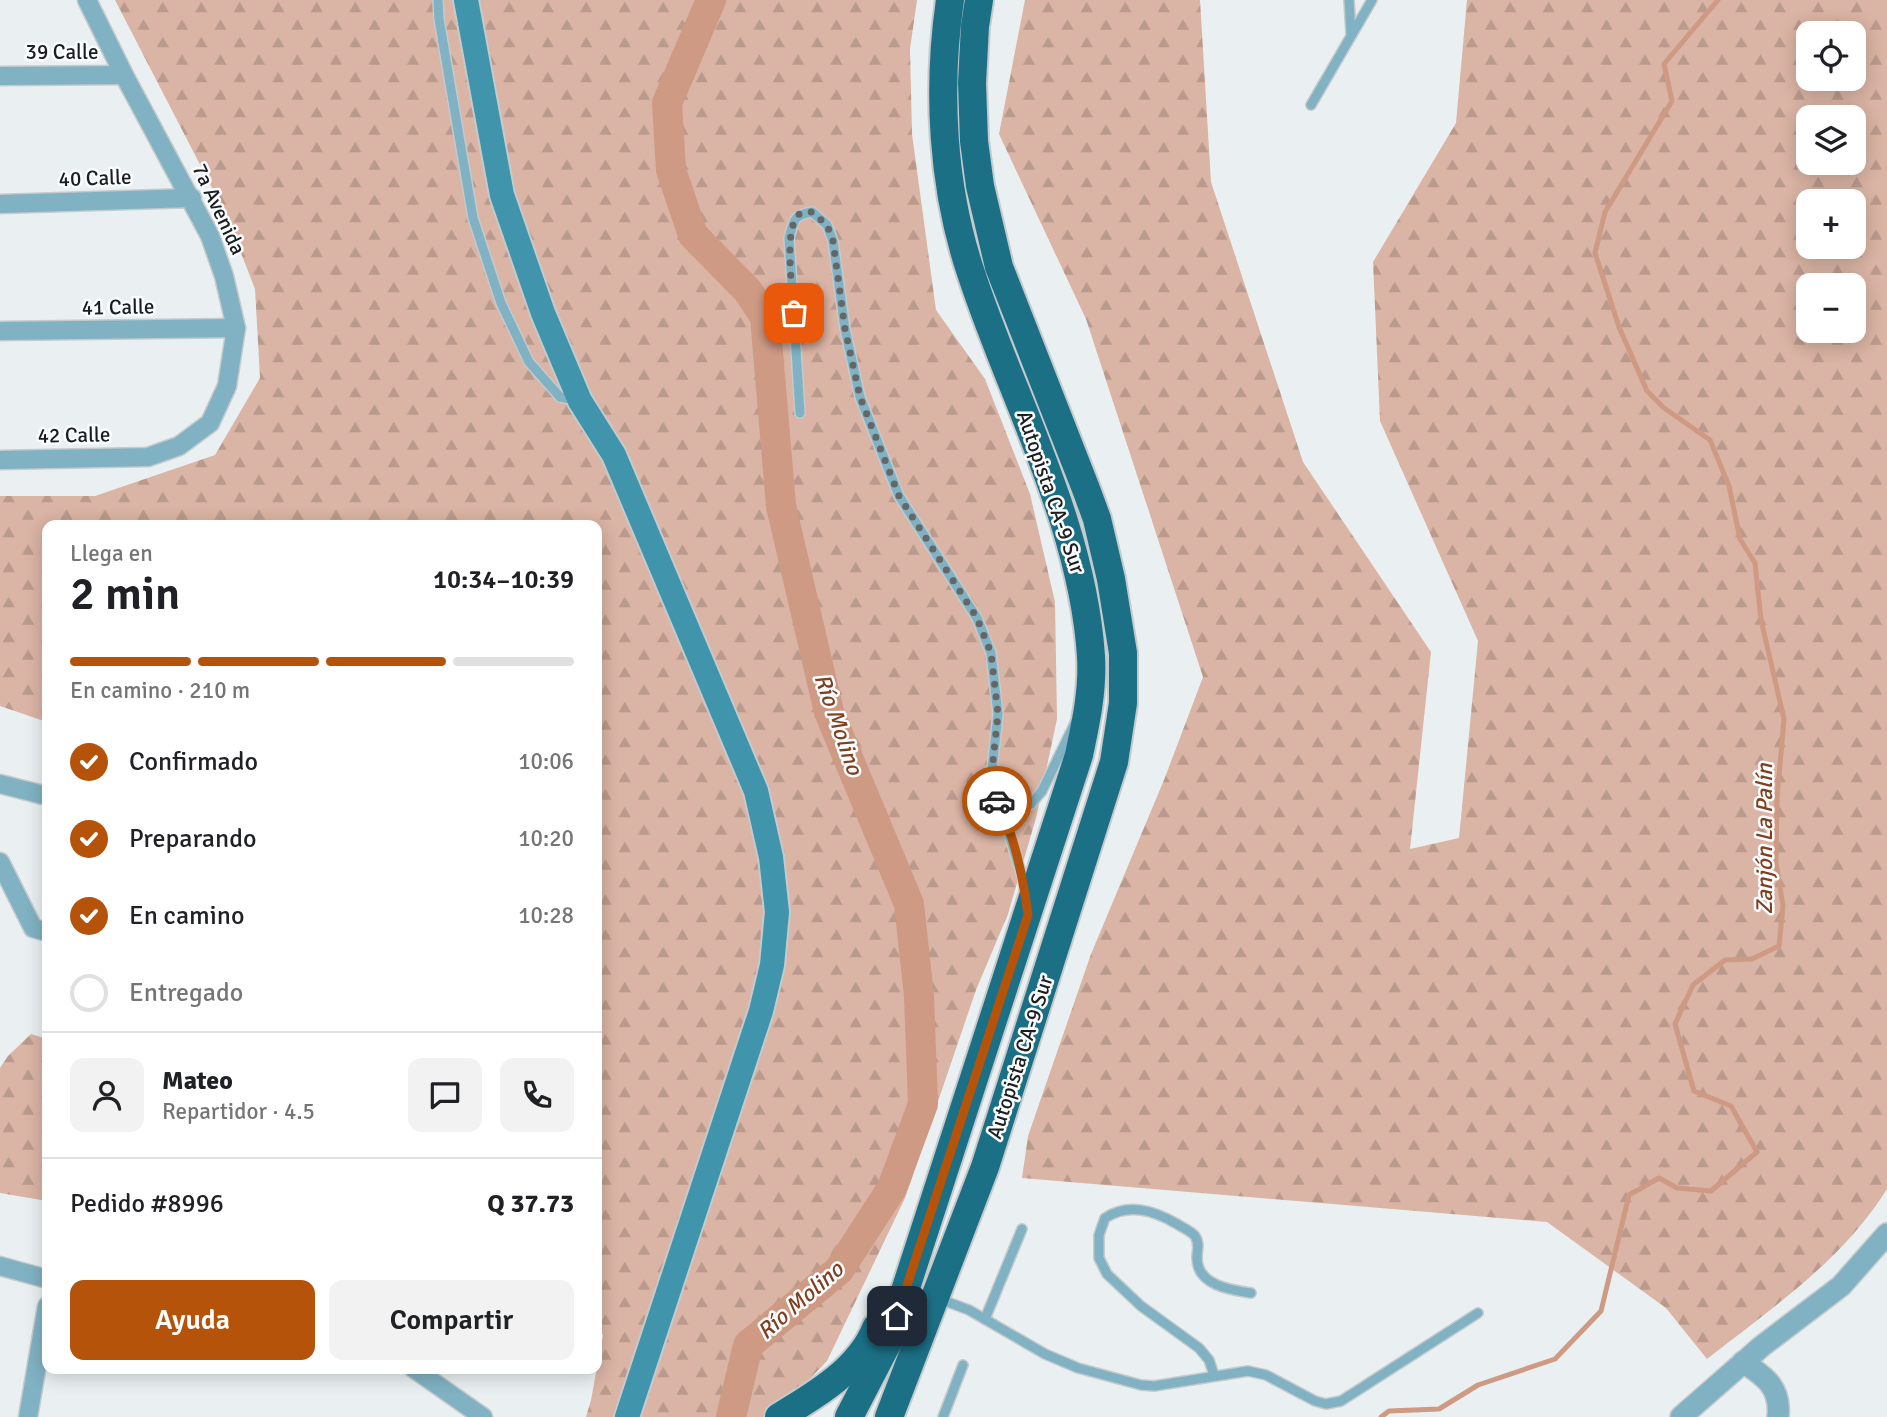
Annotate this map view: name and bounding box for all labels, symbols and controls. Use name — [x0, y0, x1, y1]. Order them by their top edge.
map controls — [1796, 21, 1866, 343]
button: locate — [1796, 21, 1866, 91]
street label: 39 Calle — [26, 39, 98, 65]
button: layers — [1796, 105, 1866, 175]
street label: 7a Avenida — [187, 159, 251, 259]
street label: 40 Calle — [58, 164, 132, 192]
button: + — [1796, 189, 1866, 259]
button: − — [1796, 273, 1866, 343]
pin — [764, 283, 824, 343]
street label: 41 Calle — [81, 293, 155, 321]
icon: bag — [775, 294, 813, 332]
street label: Autopista CA-9 Sur — [1011, 407, 1091, 577]
street label: 42 Calle — [37, 421, 111, 449]
text: Llega en — [70, 539, 153, 568]
text: 10:34–10:39 — [433, 564, 574, 596]
text: 2 min — [70, 566, 180, 622]
water label: Río Molino — [808, 670, 870, 779]
text: En camino · 210 m — [70, 676, 250, 705]
icon: check — [70, 743, 108, 781]
text: Confirmado — [129, 746, 258, 778]
text: 10:06 — [518, 747, 574, 776]
water label: Zanjón La Palín — [1750, 762, 1779, 914]
courier — [962, 766, 1032, 836]
icon: car — [978, 782, 1016, 820]
icon: check — [70, 820, 108, 858]
text: Preparando — [129, 823, 256, 855]
text: 10:20 — [518, 824, 574, 853]
icon: check — [70, 897, 108, 935]
text: En camino — [129, 900, 245, 932]
text: 10:28 — [518, 901, 574, 930]
street label: Autopista CA-9 Sur — [981, 972, 1059, 1142]
text: Entregado — [129, 977, 243, 1009]
button: person — [70, 1058, 144, 1132]
button: chat — [408, 1058, 482, 1132]
button: phone — [500, 1058, 574, 1132]
text: Mateo — [162, 1065, 233, 1097]
text: Repartidor · 4.5 — [162, 1097, 315, 1126]
text: Pedido #8996 — [70, 1188, 224, 1220]
text: Q 37.73 — [487, 1188, 574, 1220]
water label: Río Molino — [751, 1254, 850, 1346]
button: Ayuda — [70, 1280, 315, 1360]
button: Compartir — [329, 1280, 574, 1360]
pin — [867, 1286, 927, 1346]
icon: home — [878, 1297, 916, 1335]

